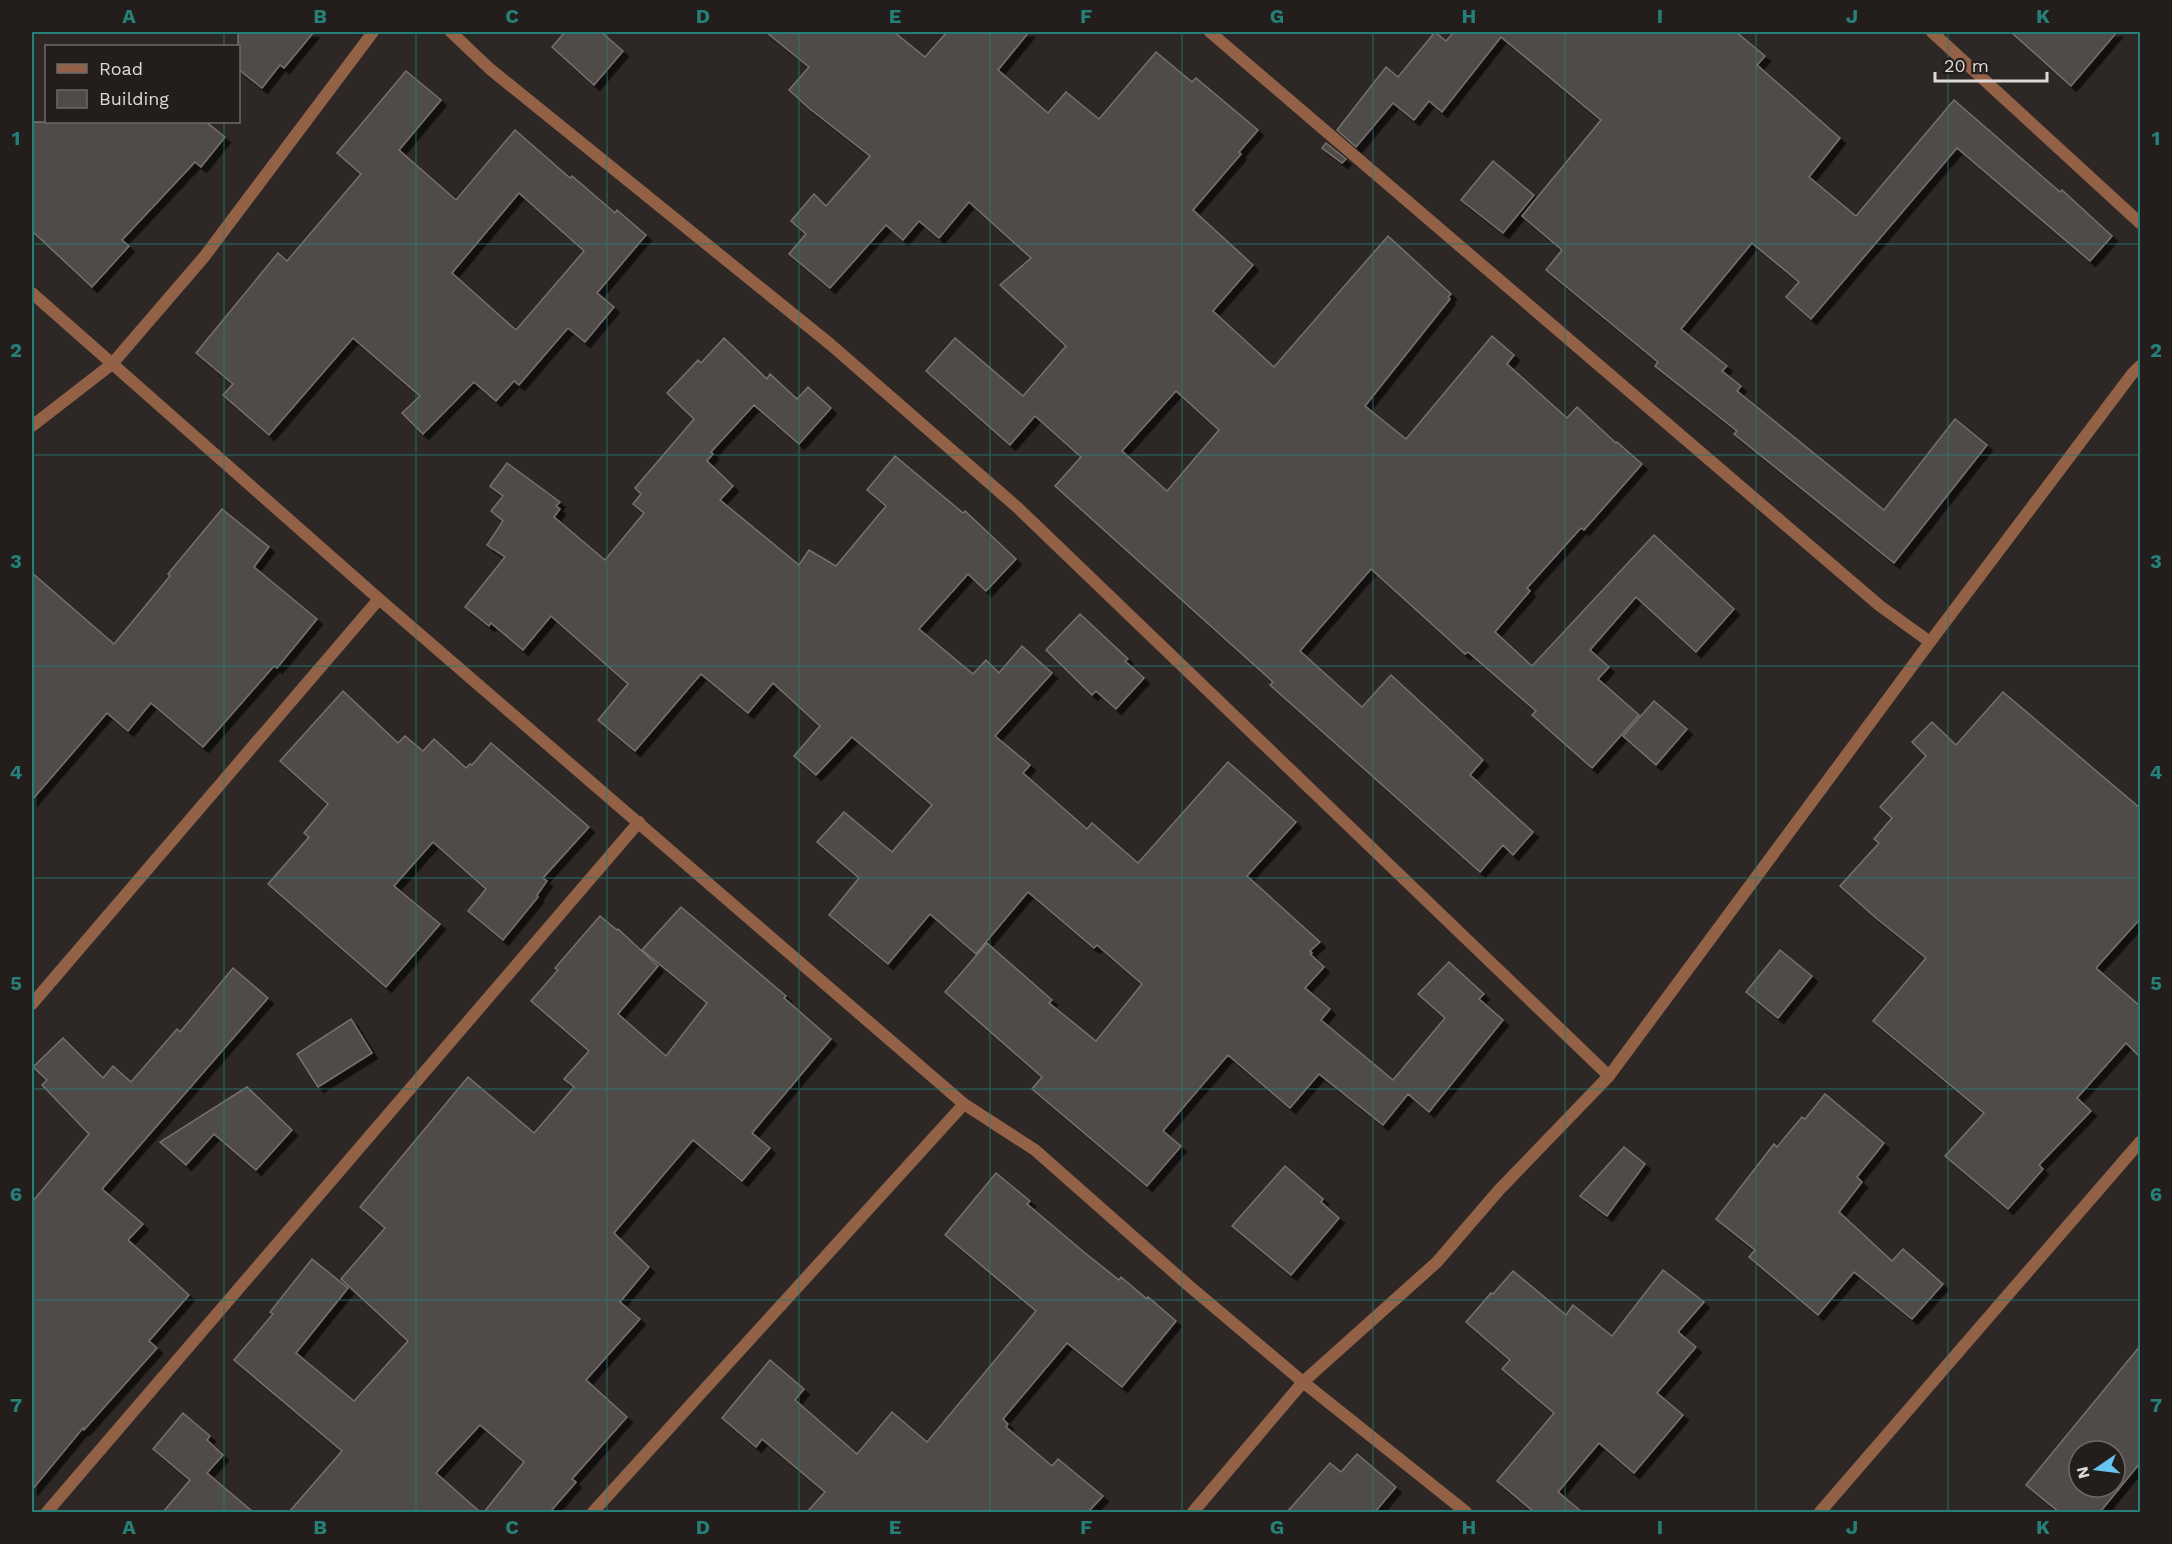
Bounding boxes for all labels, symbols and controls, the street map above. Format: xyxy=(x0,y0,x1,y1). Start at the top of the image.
text: A xyxy=(122,4,136,28)
text: B xyxy=(313,4,327,28)
text: C xyxy=(505,4,519,28)
text: D xyxy=(696,4,710,28)
text: E xyxy=(889,4,901,28)
text: F xyxy=(1080,4,1092,28)
text: G xyxy=(1270,4,1284,28)
text: H xyxy=(1462,4,1476,28)
text: I xyxy=(1657,4,1663,28)
text: J xyxy=(1846,4,1858,28)
text: K xyxy=(2036,4,2050,28)
legend xyxy=(45,45,240,123)
scale bar xyxy=(1935,45,2048,83)
text: 20 m xyxy=(1944,55,1989,76)
text: Road xyxy=(99,58,143,79)
text: Building xyxy=(99,88,169,109)
text: 1 xyxy=(12,126,20,150)
text: 1 xyxy=(2152,126,2160,150)
text: 2 xyxy=(10,338,22,362)
text: 2 xyxy=(2150,338,2162,362)
text: 3 xyxy=(10,549,22,573)
text: 3 xyxy=(2150,549,2162,573)
text: 4 xyxy=(10,760,23,784)
text: 4 xyxy=(2150,760,2163,784)
text: 5 xyxy=(10,971,22,995)
text: 5 xyxy=(2150,971,2162,995)
text: 6 xyxy=(10,1182,22,1206)
text: 6 xyxy=(2150,1182,2162,1206)
text: 7 xyxy=(10,1393,22,1417)
text: 7 xyxy=(2150,1393,2162,1417)
north arrow xyxy=(2067,1439,2127,1499)
text: N xyxy=(2072,1464,2094,1481)
text: A xyxy=(122,1515,136,1539)
text: B xyxy=(313,1515,327,1539)
text: C xyxy=(505,1515,519,1539)
text: D xyxy=(696,1515,710,1539)
text: E xyxy=(889,1515,901,1539)
text: F xyxy=(1080,1515,1092,1539)
text: G xyxy=(1270,1515,1284,1539)
text: H xyxy=(1462,1515,1476,1539)
text: I xyxy=(1657,1515,1663,1539)
text: J xyxy=(1846,1515,1858,1539)
text: K xyxy=(2036,1515,2050,1539)

